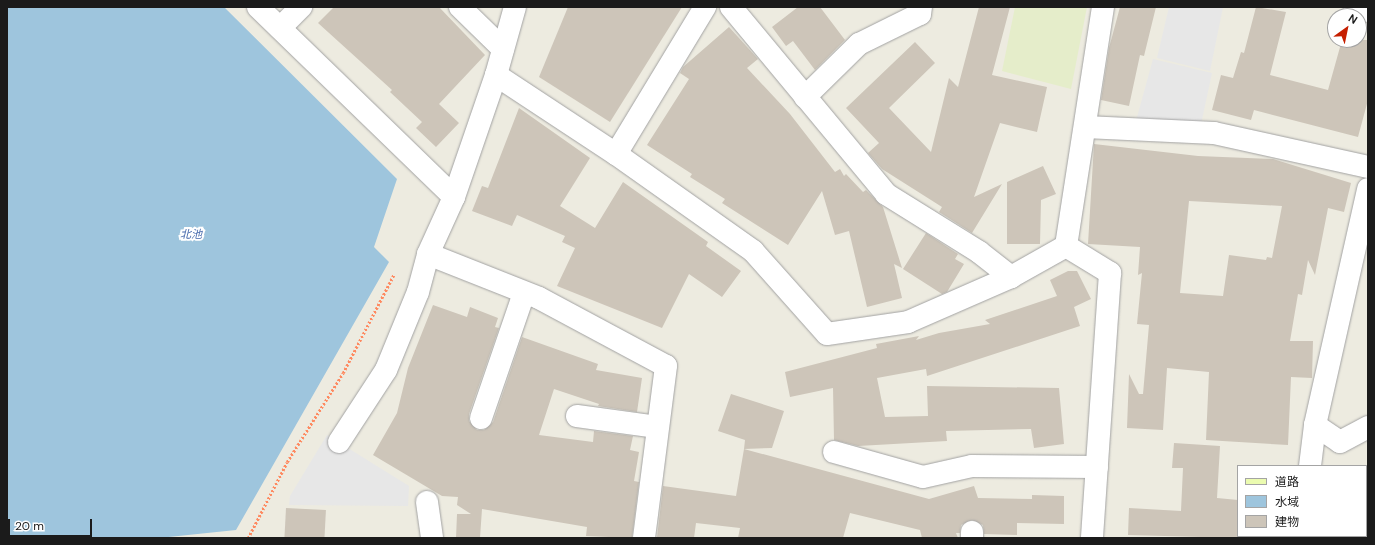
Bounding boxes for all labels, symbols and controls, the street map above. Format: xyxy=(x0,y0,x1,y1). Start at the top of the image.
north arrow xyxy=(1327,8,1367,48)
text: N xyxy=(1346,11,1360,27)
water label: 北池 xyxy=(180,227,202,241)
legend xyxy=(1237,465,1367,537)
text: 道路 xyxy=(1275,474,1299,490)
text: 水域 xyxy=(1275,494,1299,510)
scale bar xyxy=(10,511,94,537)
text: 建物 xyxy=(1275,514,1299,530)
text: 20 m xyxy=(15,518,44,534)

